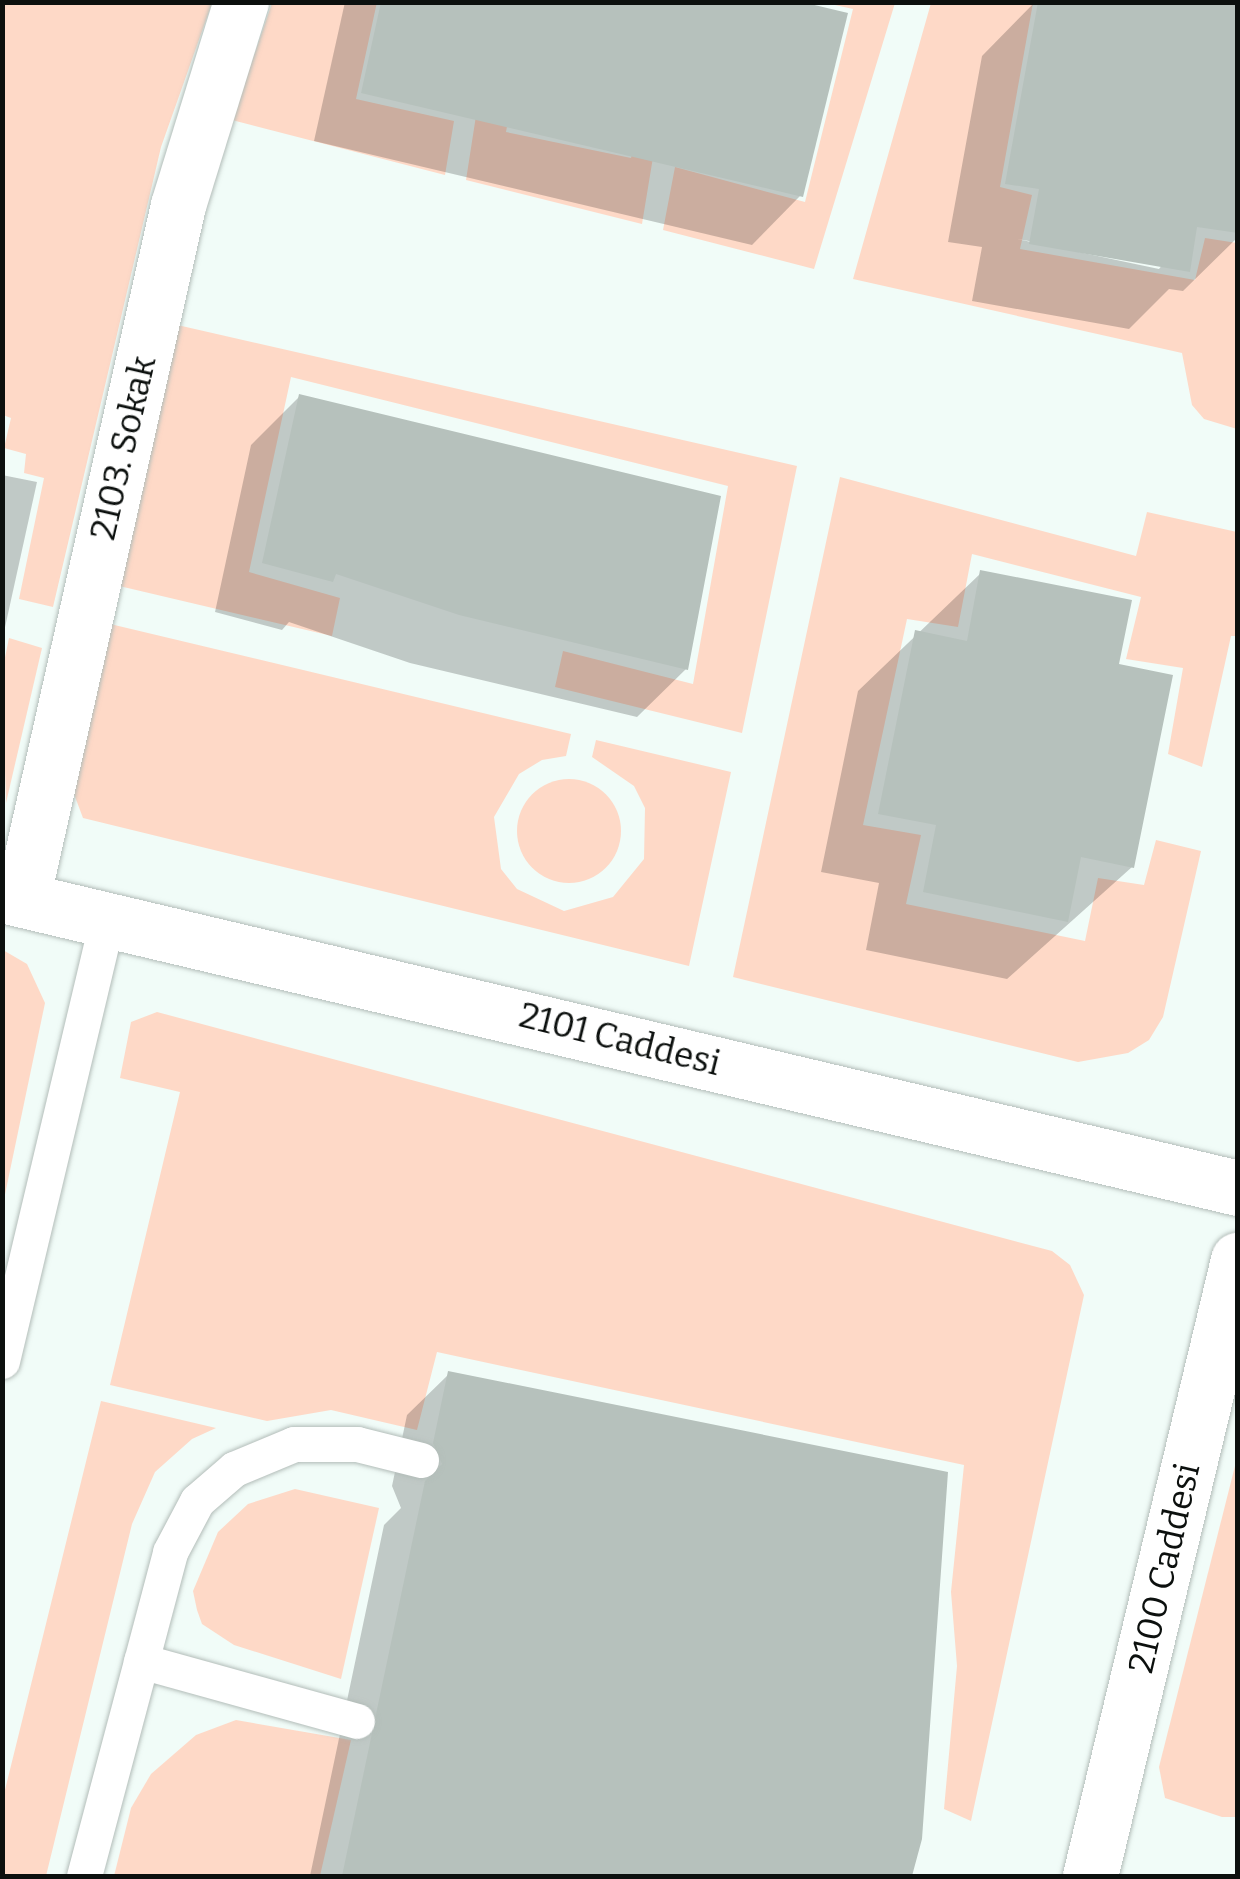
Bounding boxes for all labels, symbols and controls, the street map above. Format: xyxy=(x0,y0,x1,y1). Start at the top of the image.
street label: 2103. Sokak xyxy=(82,352,164,544)
street label: 2101 Caddesi xyxy=(515,994,725,1084)
street label: 2100 Caddesi xyxy=(1119,1459,1209,1677)

